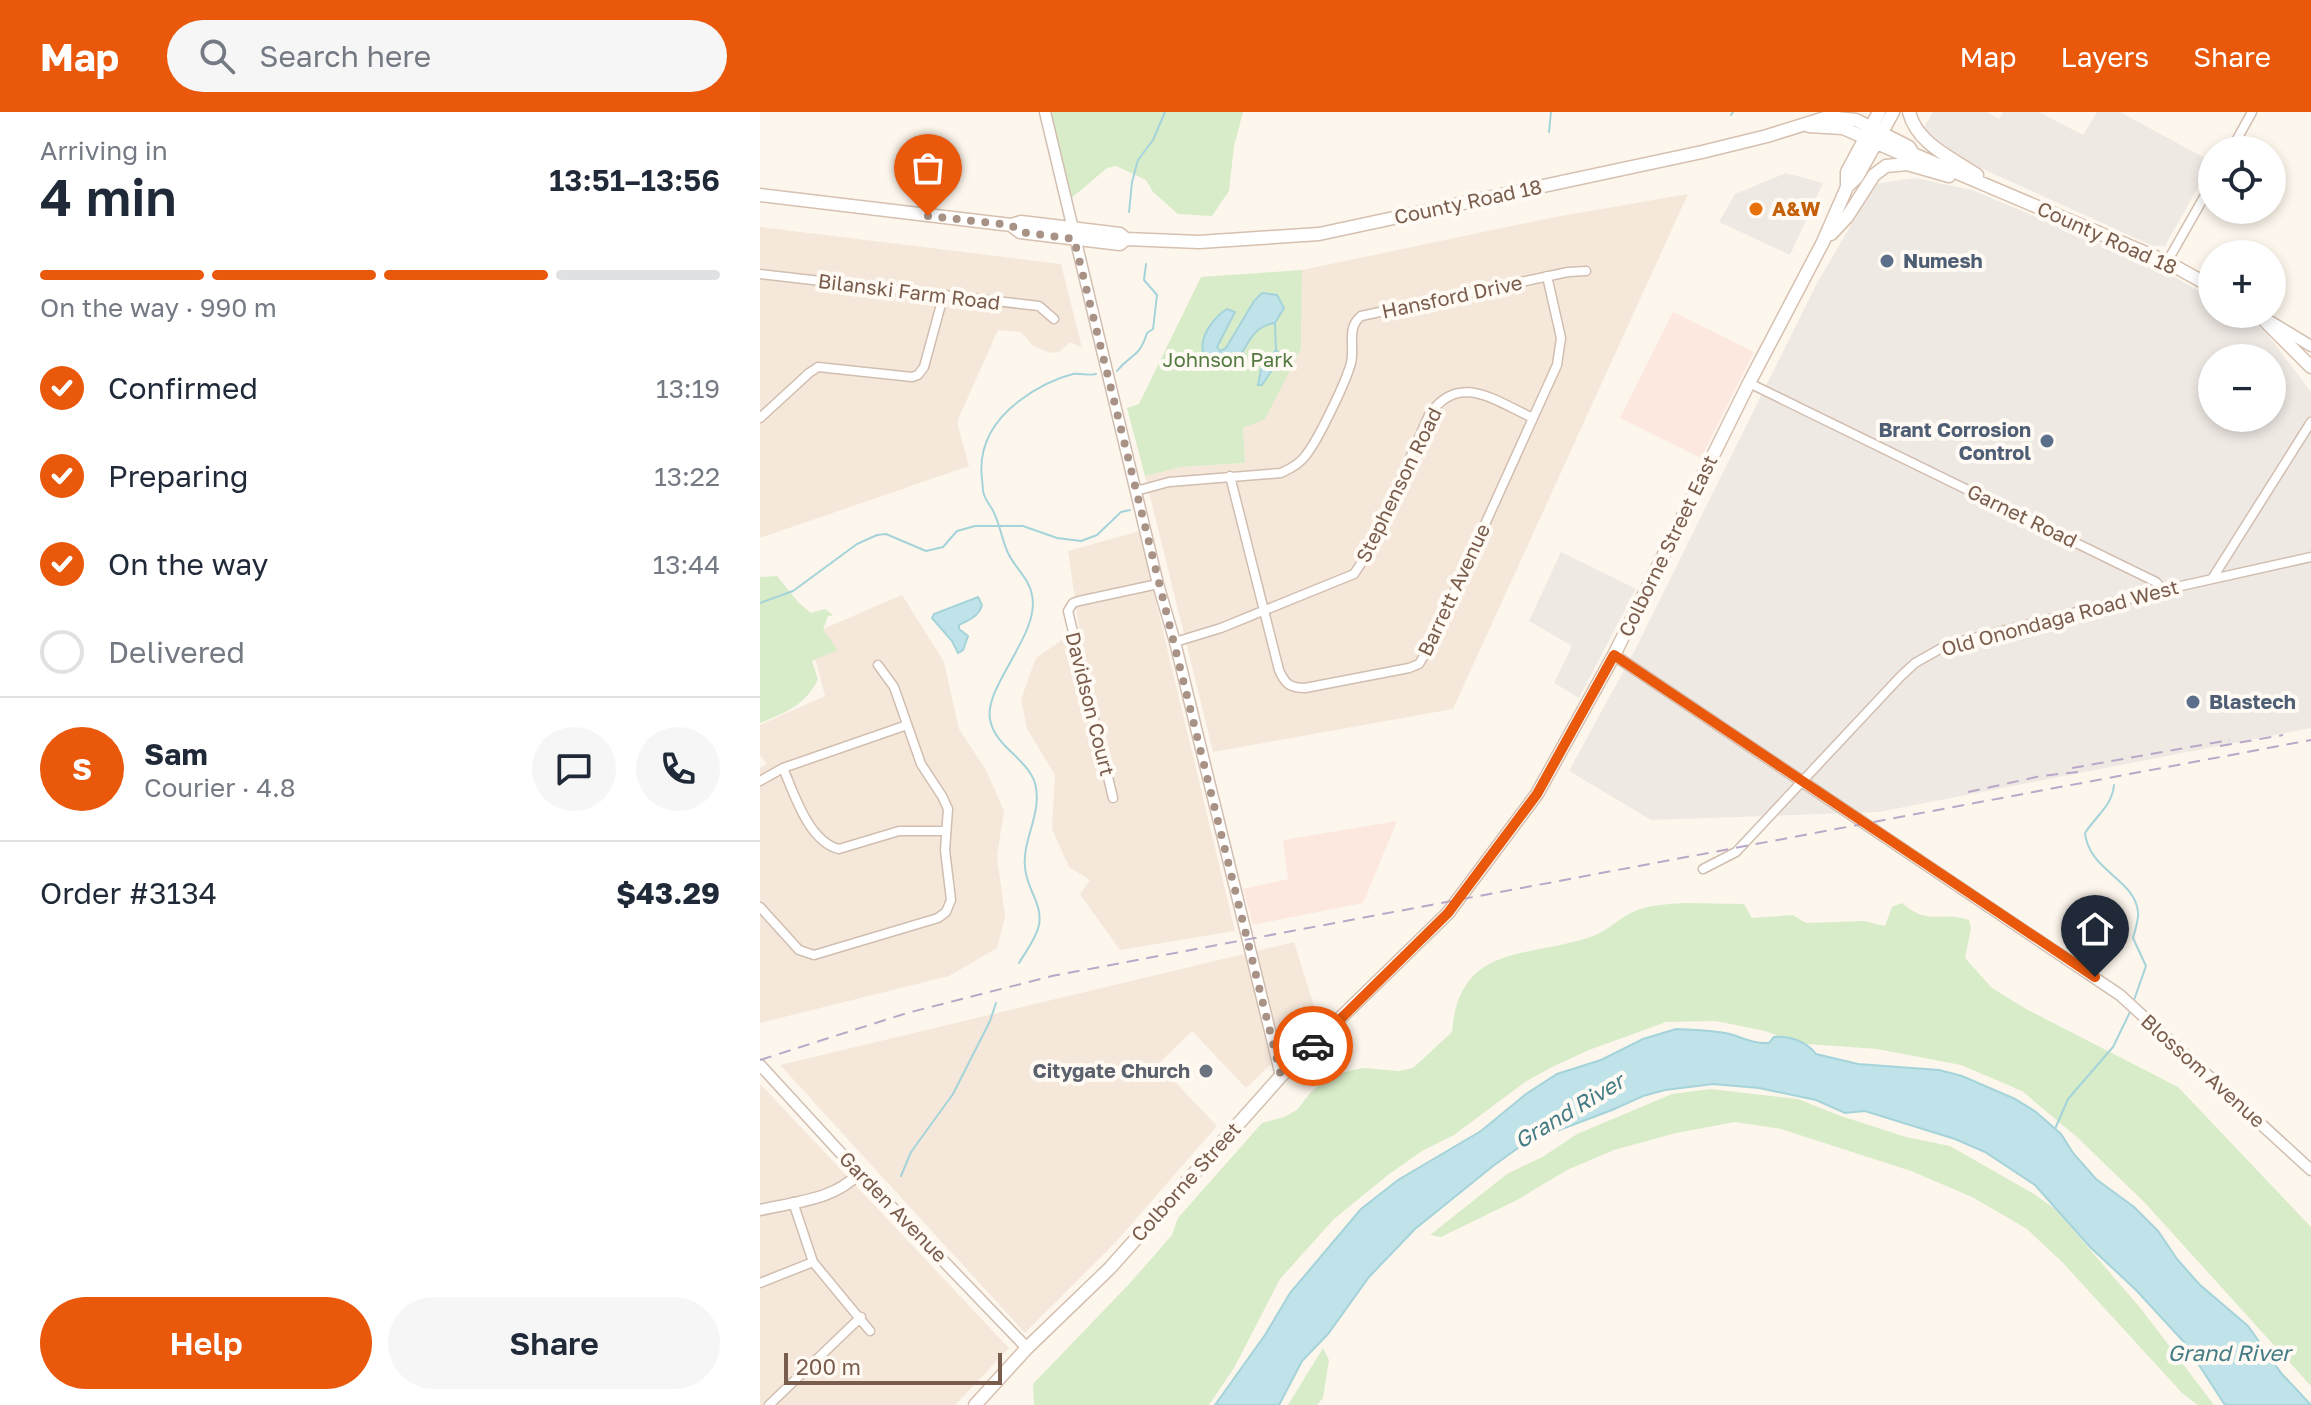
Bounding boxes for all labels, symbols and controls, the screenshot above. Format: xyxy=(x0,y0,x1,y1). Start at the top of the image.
search box xyxy=(167,20,727,92)
text: Map xyxy=(40,34,119,79)
icon: search xyxy=(195,34,239,78)
text: Search here xyxy=(259,38,431,74)
text: Map xyxy=(1959,40,2017,73)
text: Layers xyxy=(2061,40,2149,73)
text: Share xyxy=(2193,40,2271,73)
pin xyxy=(894,134,962,216)
text: Arriving in xyxy=(40,135,168,166)
map controls xyxy=(2198,136,2286,432)
button: locate xyxy=(2198,136,2286,224)
icon: bag xyxy=(906,146,950,190)
text: 13:51–13:56 xyxy=(549,162,720,198)
text: 4 min xyxy=(40,165,177,227)
street label: County Road 18 xyxy=(1392,174,1544,228)
place label: A&W xyxy=(1772,196,1820,220)
street label: County Road 18 xyxy=(2034,196,2181,279)
marker: A&W xyxy=(1747,200,1765,218)
button: + xyxy=(2198,240,2286,328)
place label: Numesh xyxy=(1903,248,1983,272)
marker: Numesh xyxy=(1878,252,1896,270)
street label: Bilanski Farm Road xyxy=(817,268,1002,314)
street label: Hansford Drive xyxy=(1379,269,1524,323)
text: On the way · 990 m xyxy=(40,292,277,323)
button: − xyxy=(2198,344,2286,432)
park label: Johnson Park xyxy=(1163,347,1293,371)
icon: check xyxy=(40,366,84,410)
text: Confirmed xyxy=(108,370,258,406)
text: 13:19 xyxy=(656,373,720,404)
street label: Stephenson Road xyxy=(1350,403,1446,566)
place label: Brant Corrosion Control xyxy=(1878,417,2031,464)
marker: Brant Corrosion Control xyxy=(2038,432,2056,450)
street label: Colborne Street East xyxy=(1613,451,1722,640)
icon: check xyxy=(40,454,84,498)
text: Preparing xyxy=(108,458,249,494)
text: 13:22 xyxy=(654,461,720,492)
street label: Garnet Road xyxy=(1964,478,2081,552)
street label: Barrett Avenue xyxy=(1412,520,1494,659)
icon: check xyxy=(40,542,84,586)
text: On the way xyxy=(108,546,268,582)
text: 13:44 xyxy=(653,549,720,580)
street label: Old Onondaga Road West xyxy=(1939,574,2181,660)
street label: Davidson Court xyxy=(1061,629,1120,778)
text: Delivered xyxy=(108,634,245,670)
place label: Blastech xyxy=(2209,689,2296,713)
marker: Blastech xyxy=(2184,693,2202,711)
button: chat xyxy=(532,727,616,811)
button: phone xyxy=(636,727,720,811)
text: Sam xyxy=(144,736,208,772)
text: S xyxy=(72,751,92,787)
text: Courier · 4.8 xyxy=(144,772,296,803)
text: Order #3134 xyxy=(40,875,217,911)
text: $43.29 xyxy=(616,875,720,911)
pin xyxy=(2061,895,2129,977)
icon: home xyxy=(2073,907,2117,951)
courier xyxy=(1273,1006,1353,1086)
street label: Blossom Avenue xyxy=(2137,1008,2270,1132)
icon: car xyxy=(1291,1024,1335,1068)
place label: Citygate Church xyxy=(1033,1058,1190,1082)
marker: Citygate Church xyxy=(1197,1062,1215,1080)
water label: Grand River xyxy=(1509,1066,1631,1154)
street label: Colborne Street xyxy=(1125,1117,1245,1246)
street label: Garden Avenue xyxy=(835,1146,953,1267)
button: Help xyxy=(40,1297,372,1389)
button: Share xyxy=(388,1297,720,1389)
water label: Grand River xyxy=(2168,1339,2294,1366)
scale bar xyxy=(784,1349,1002,1385)
text: 200 m xyxy=(796,1353,861,1380)

